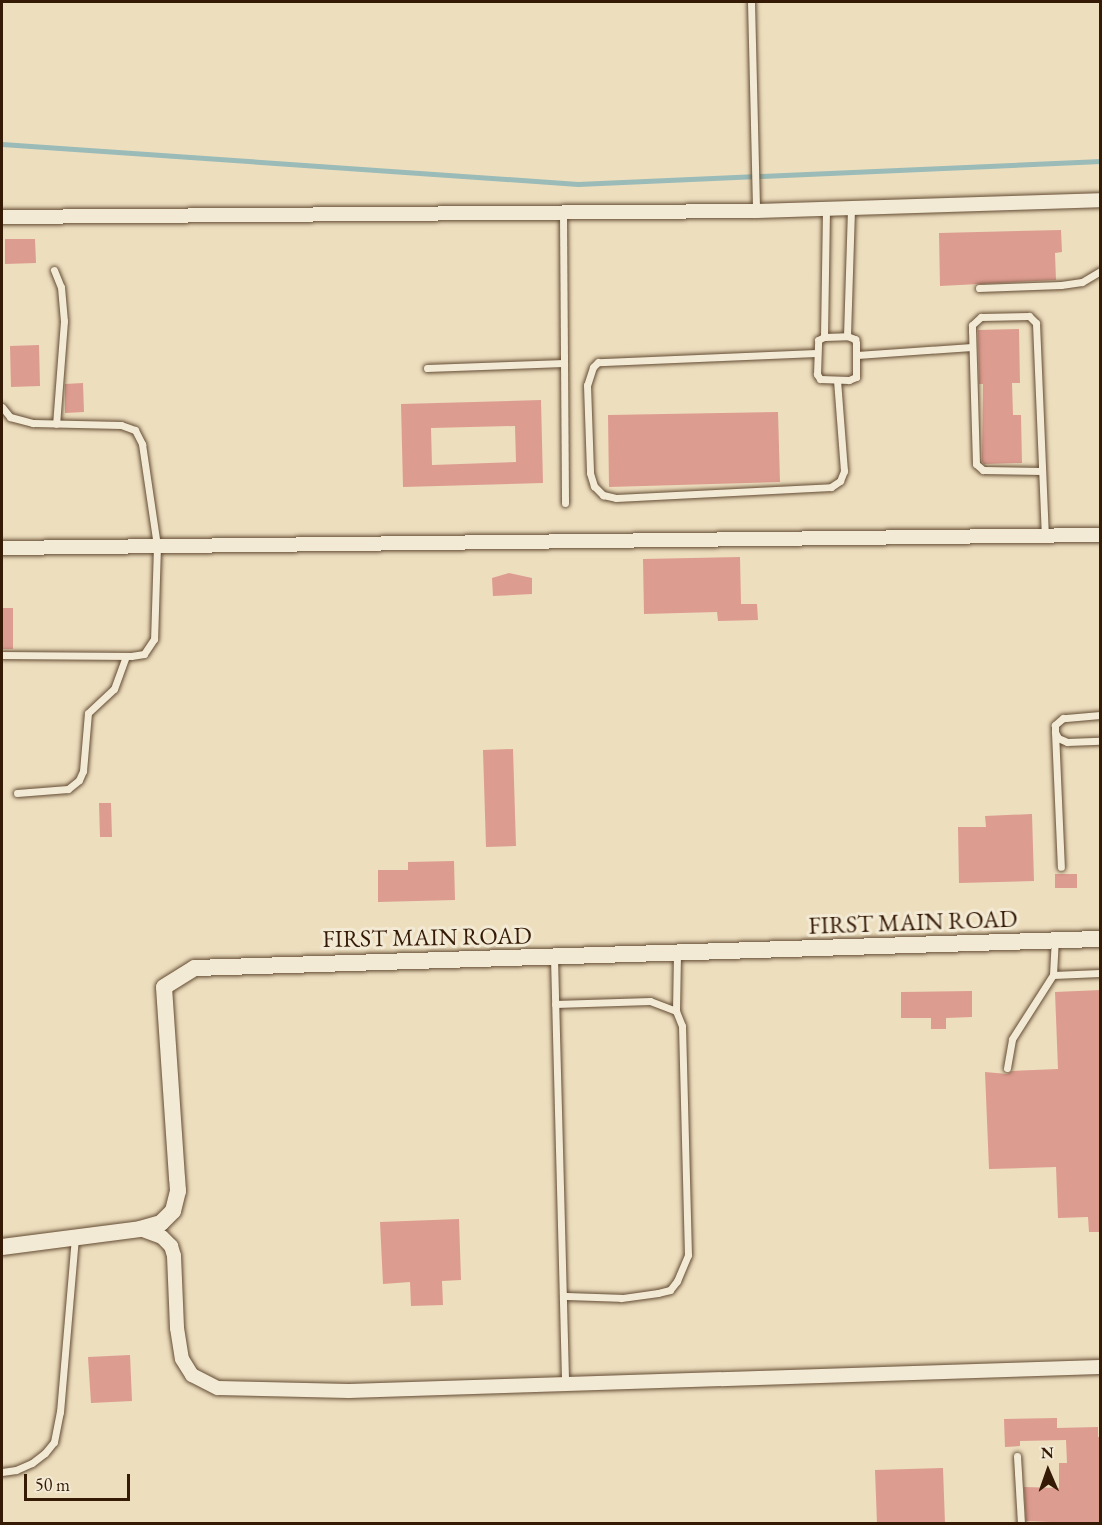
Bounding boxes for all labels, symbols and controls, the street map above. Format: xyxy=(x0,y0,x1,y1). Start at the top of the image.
street label: FIRST MAIN ROAD xyxy=(808,904,1018,940)
street label: FIRST MAIN ROAD xyxy=(322,921,532,953)
north arrow xyxy=(1018,1441,1078,1501)
text: N xyxy=(1041,1442,1054,1463)
scale bar xyxy=(27,1462,134,1500)
text: 50 m xyxy=(35,1473,70,1496)

